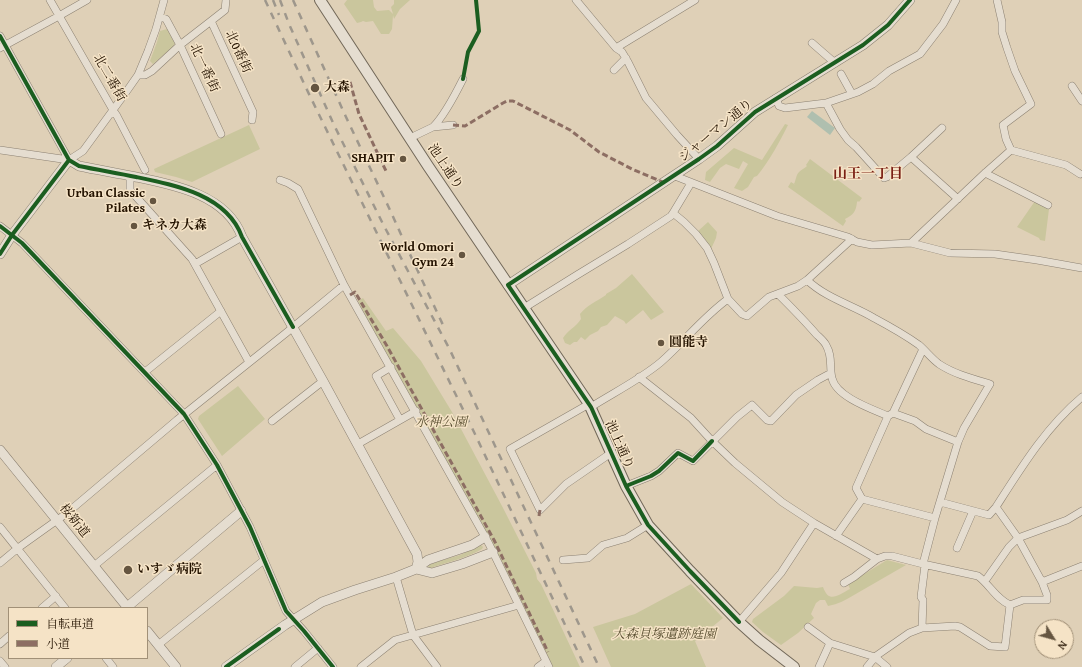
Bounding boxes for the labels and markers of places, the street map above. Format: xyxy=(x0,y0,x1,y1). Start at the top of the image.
place label: 大森 xyxy=(324,80,350,96)
marker: 大森 xyxy=(309,82,321,94)
place label: SHAPIT xyxy=(351,151,395,167)
marker: SHAPIT xyxy=(398,154,408,164)
place label: Urban Classic Pilates xyxy=(67,186,145,217)
marker: Urban Classic Pilates xyxy=(148,196,158,206)
place label: キネカ大森 xyxy=(142,218,207,234)
marker: キネカ大森 xyxy=(129,221,139,231)
place label: World Omori Gym 24 xyxy=(380,240,454,271)
marker: World Omori Gym 24 xyxy=(457,250,467,260)
place label: 圓能寺 xyxy=(669,335,708,351)
marker: 圓能寺 xyxy=(656,338,666,348)
place label: いすゞ病院 xyxy=(137,562,202,578)
marker: いすゞ病院 xyxy=(122,564,134,576)

